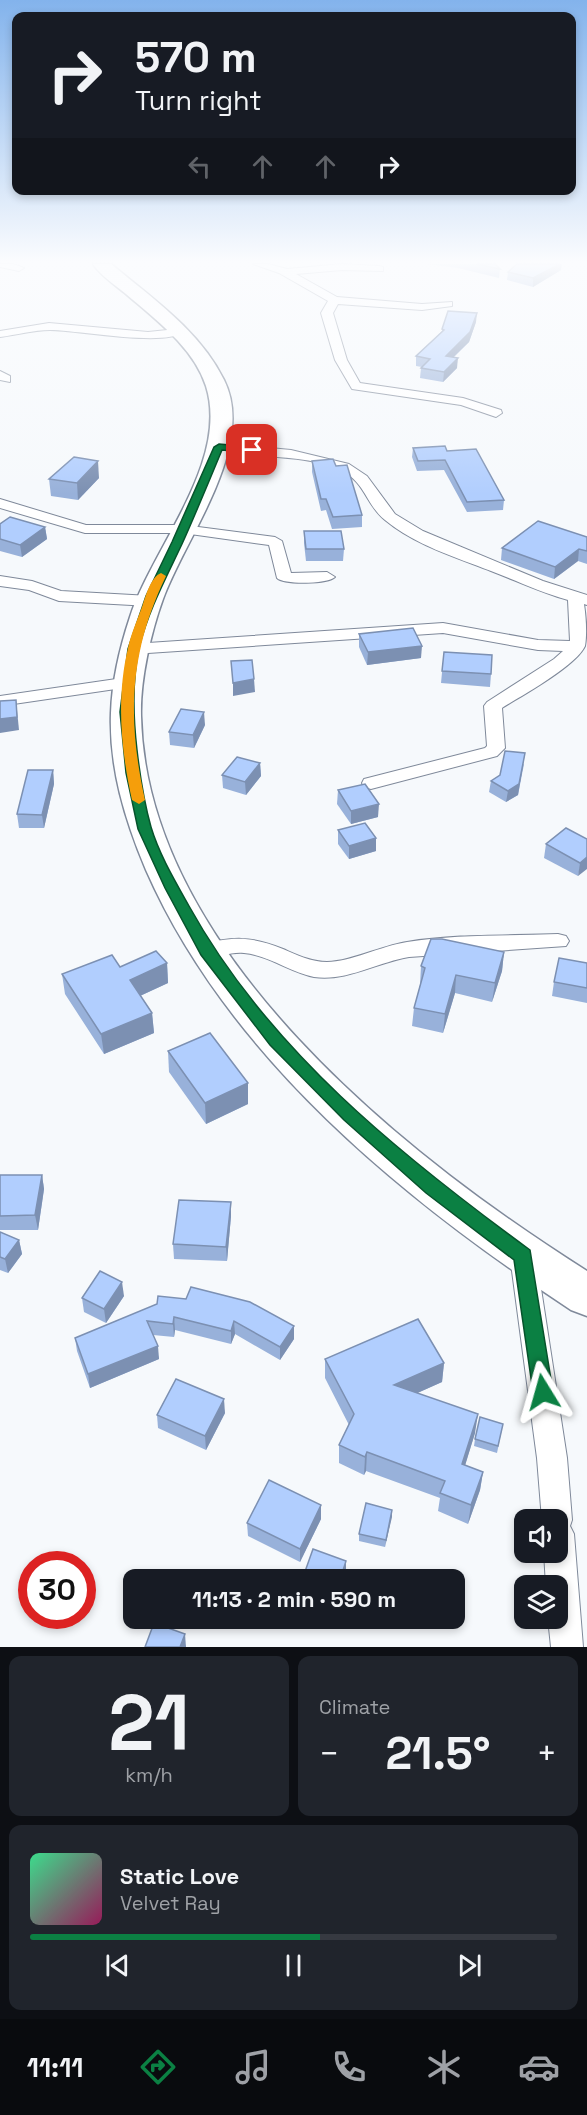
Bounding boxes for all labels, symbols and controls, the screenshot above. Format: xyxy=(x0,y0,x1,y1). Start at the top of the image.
text: 570 m xyxy=(135,31,257,84)
icon: right xyxy=(36,36,114,114)
text: Turn right xyxy=(135,83,262,118)
icon: left xyxy=(183,150,216,183)
icon: ahead xyxy=(246,150,279,183)
icon: ahead xyxy=(309,150,342,183)
icon: right xyxy=(372,150,405,183)
pin xyxy=(226,424,277,475)
icon: arrive xyxy=(235,433,268,466)
position arrow xyxy=(511,1360,575,1424)
map controls xyxy=(514,1509,568,1629)
button: sound xyxy=(514,1509,568,1563)
speed limit sign: 30 xyxy=(18,1551,96,1629)
button: layers xyxy=(514,1575,568,1629)
text: 11:13 · 2 min · 590 m xyxy=(192,1585,396,1613)
text: 21 xyxy=(108,1673,190,1773)
text: Climate xyxy=(319,1694,390,1720)
text: 21.5° xyxy=(385,1725,491,1782)
text: − xyxy=(319,1733,339,1775)
text: + xyxy=(537,1733,557,1775)
text: km/h xyxy=(125,1762,173,1788)
text: Static Love xyxy=(120,1862,239,1890)
text: Velvet Ray xyxy=(120,1890,221,1916)
icon: previous xyxy=(101,1949,134,1982)
icon: pause xyxy=(277,1949,310,1982)
icon: next xyxy=(453,1949,486,1982)
icon: directions xyxy=(137,2046,179,2088)
icon: music xyxy=(232,2046,274,2088)
icon: phone xyxy=(328,2046,370,2088)
icon: climate xyxy=(423,2046,465,2088)
icon: car xyxy=(518,2046,560,2088)
text: 11:11 xyxy=(27,2050,84,2085)

